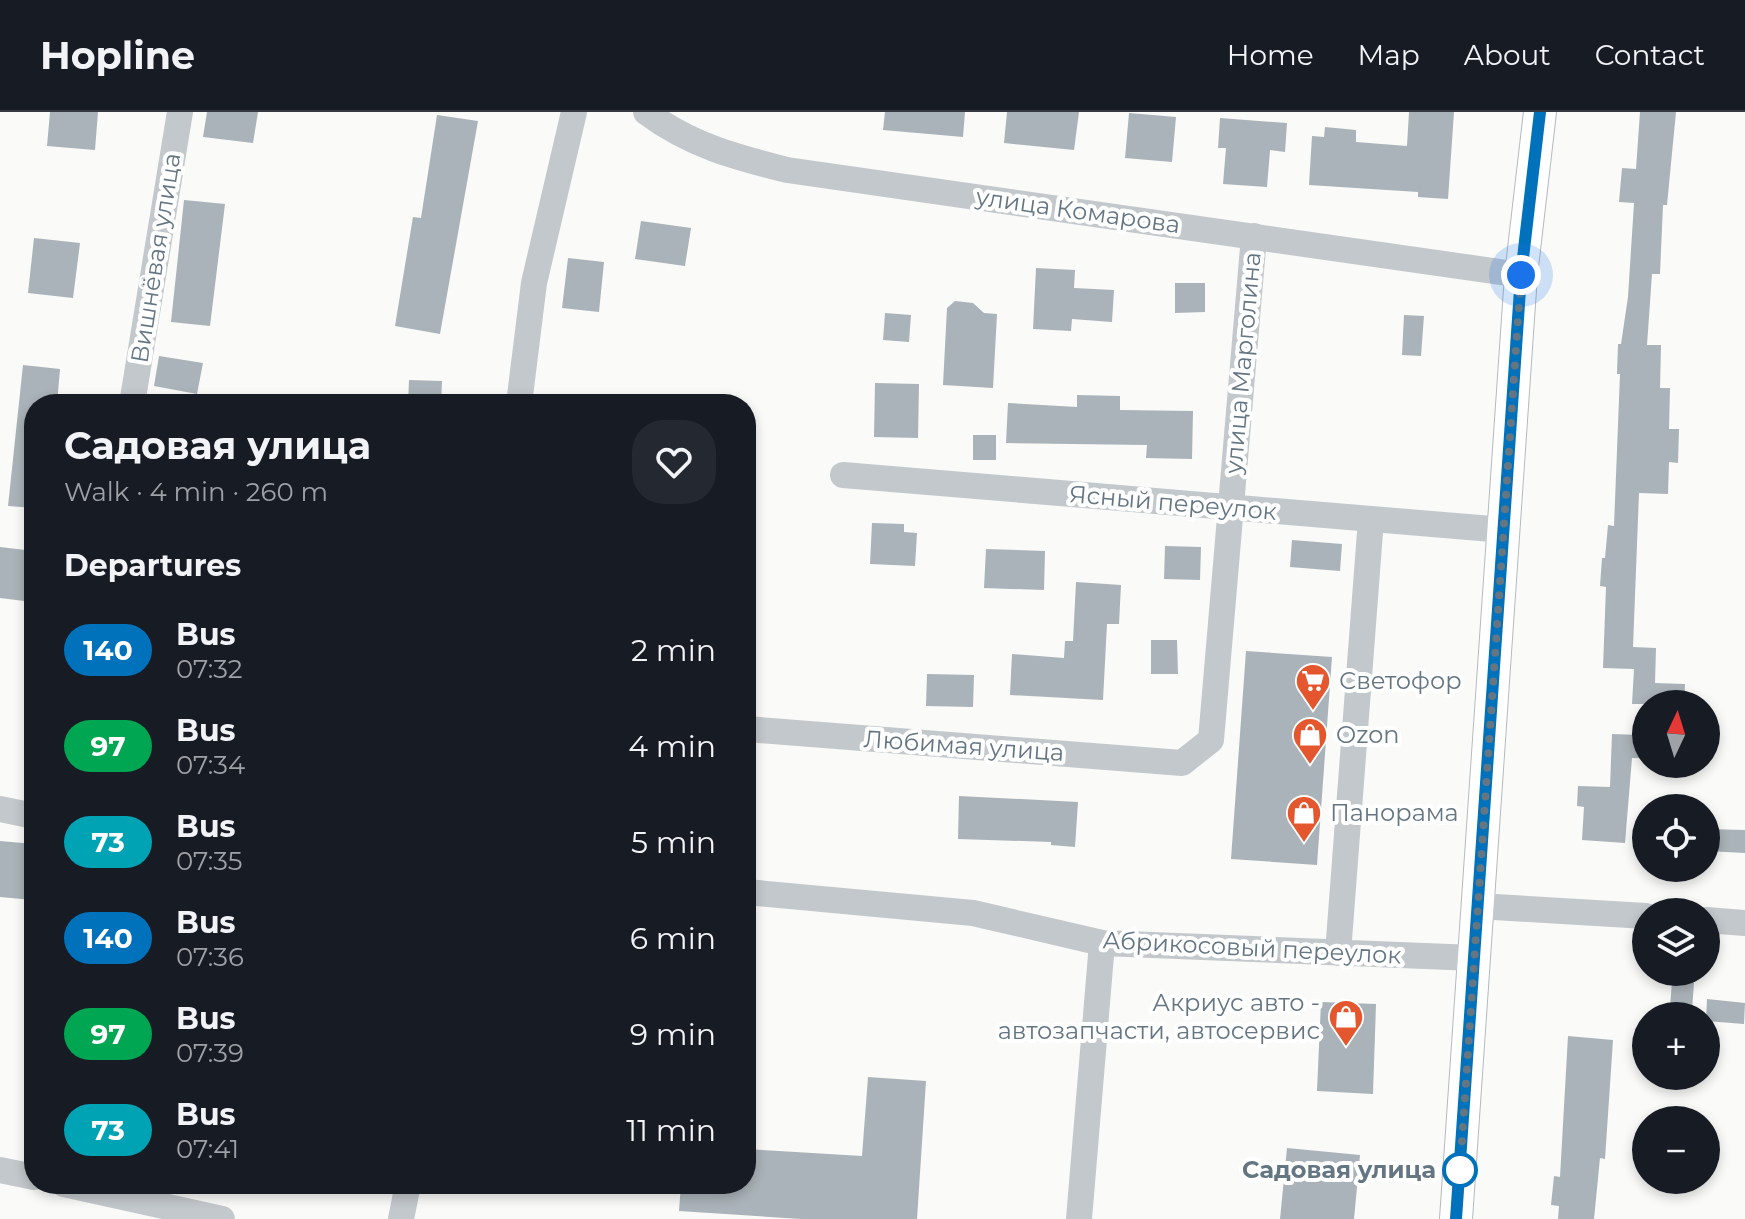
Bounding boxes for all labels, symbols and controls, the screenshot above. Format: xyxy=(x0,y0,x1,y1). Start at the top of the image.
text: Hopline xyxy=(40,32,195,79)
text: Home xyxy=(1227,38,1314,72)
text: Map xyxy=(1358,38,1420,72)
text: About xyxy=(1464,38,1551,72)
text: Contact xyxy=(1595,38,1705,72)
street label: Вишнёвая улица xyxy=(125,151,186,365)
street label: улица Комарова xyxy=(973,182,1182,239)
street label: улица Марголина xyxy=(1218,251,1267,476)
your location xyxy=(1501,255,1541,295)
button: heart xyxy=(632,420,716,504)
text: Садовая улица xyxy=(64,422,371,469)
text: Walk · 4 min · 260 m xyxy=(64,476,328,508)
street label: Ясный переулок xyxy=(1068,479,1278,526)
text: Departures xyxy=(64,547,241,584)
text: Bus xyxy=(176,616,236,653)
text: 2 min xyxy=(631,632,716,669)
text: 140 xyxy=(83,633,133,667)
text: 07:32 xyxy=(176,653,243,685)
supermarket icon: Светофор xyxy=(1294,662,1332,712)
place label: Светофор xyxy=(1339,666,1462,695)
north arrow xyxy=(1632,690,1720,778)
map controls xyxy=(1632,690,1720,1194)
text: Bus xyxy=(176,712,236,749)
shop icon: Ozon xyxy=(1291,716,1329,766)
place label: Ozon xyxy=(1336,720,1399,749)
street label: Любимая улица xyxy=(863,724,1065,767)
text: 4 min xyxy=(628,728,716,765)
text: 97 xyxy=(90,729,126,763)
text: 07:34 xyxy=(176,749,245,781)
shop icon: Панорама xyxy=(1285,794,1323,844)
button: locate xyxy=(1632,794,1720,882)
place label: Панорама xyxy=(1330,798,1459,827)
text: Bus xyxy=(176,808,236,845)
text: 5 min xyxy=(631,824,716,861)
text: 73 xyxy=(91,825,125,859)
text: 07:35 xyxy=(176,845,242,877)
button: layers xyxy=(1632,898,1720,986)
text: Bus xyxy=(176,904,236,941)
text: 6 min xyxy=(630,920,716,957)
text: 140 xyxy=(83,921,133,955)
street label: Абрикосовый переулок xyxy=(1102,925,1402,970)
text: 07:36 xyxy=(176,941,244,973)
place label: Акриус авто - автозапчасти, автосервис xyxy=(998,988,1320,1045)
shop icon: Акриус авто - автозапчасти, автосервис xyxy=(1327,998,1365,1048)
text: Bus xyxy=(176,1000,236,1037)
button: + xyxy=(1632,1002,1720,1090)
text: 9 min xyxy=(630,1016,716,1053)
text: 97 xyxy=(90,1017,126,1051)
text: 07:39 xyxy=(176,1037,244,1069)
text: Bus xyxy=(176,1096,236,1133)
button: − xyxy=(1632,1106,1720,1194)
text: 11 min xyxy=(626,1112,716,1149)
text: 73 xyxy=(91,1113,125,1147)
text: 07:41 xyxy=(176,1133,239,1165)
marker: Садовая улица xyxy=(1443,1153,1477,1187)
place label: Садовая улица xyxy=(1242,1155,1436,1184)

